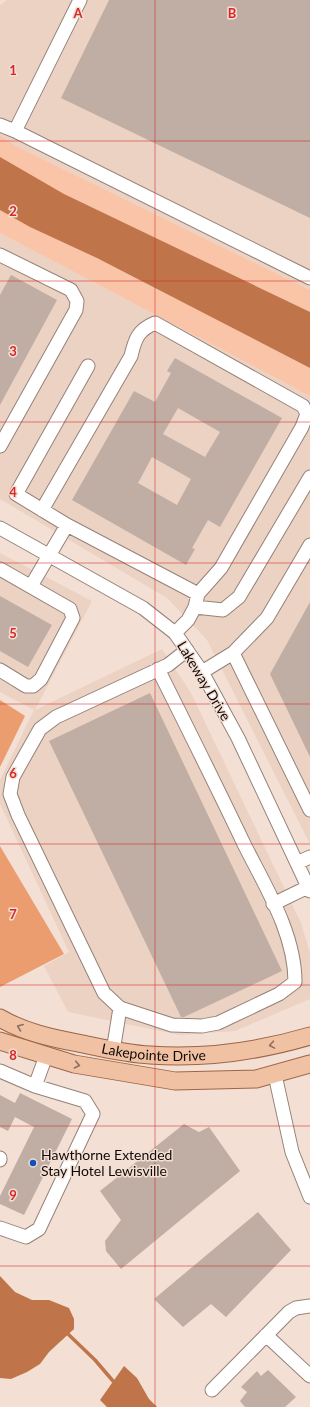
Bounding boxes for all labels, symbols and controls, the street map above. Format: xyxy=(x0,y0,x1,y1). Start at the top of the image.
text: A xyxy=(72,5,83,21)
text: B xyxy=(228,5,237,21)
text: 1 xyxy=(9,62,17,78)
text: 2 xyxy=(9,203,17,219)
text: 3 xyxy=(9,343,17,359)
text: 4 xyxy=(9,484,17,500)
text: 5 xyxy=(9,625,17,641)
street label: Lakeway Drive xyxy=(174,638,235,724)
text: 6 xyxy=(9,765,17,781)
text: 7 xyxy=(9,906,17,922)
one-way arrow xyxy=(17,1024,25,1032)
street label: Lakepointe Drive xyxy=(100,1039,206,1064)
one-way arrow xyxy=(269,1040,275,1049)
text: 8 xyxy=(9,1047,17,1063)
one-way arrow xyxy=(74,1060,81,1068)
place label: Hawthorne Extended Stay Hotel Lewisville xyxy=(41,1146,172,1179)
marker: Hawthorne Extended Stay Hotel Lewisville xyxy=(28,1158,38,1168)
text: 9 xyxy=(9,1187,17,1203)

